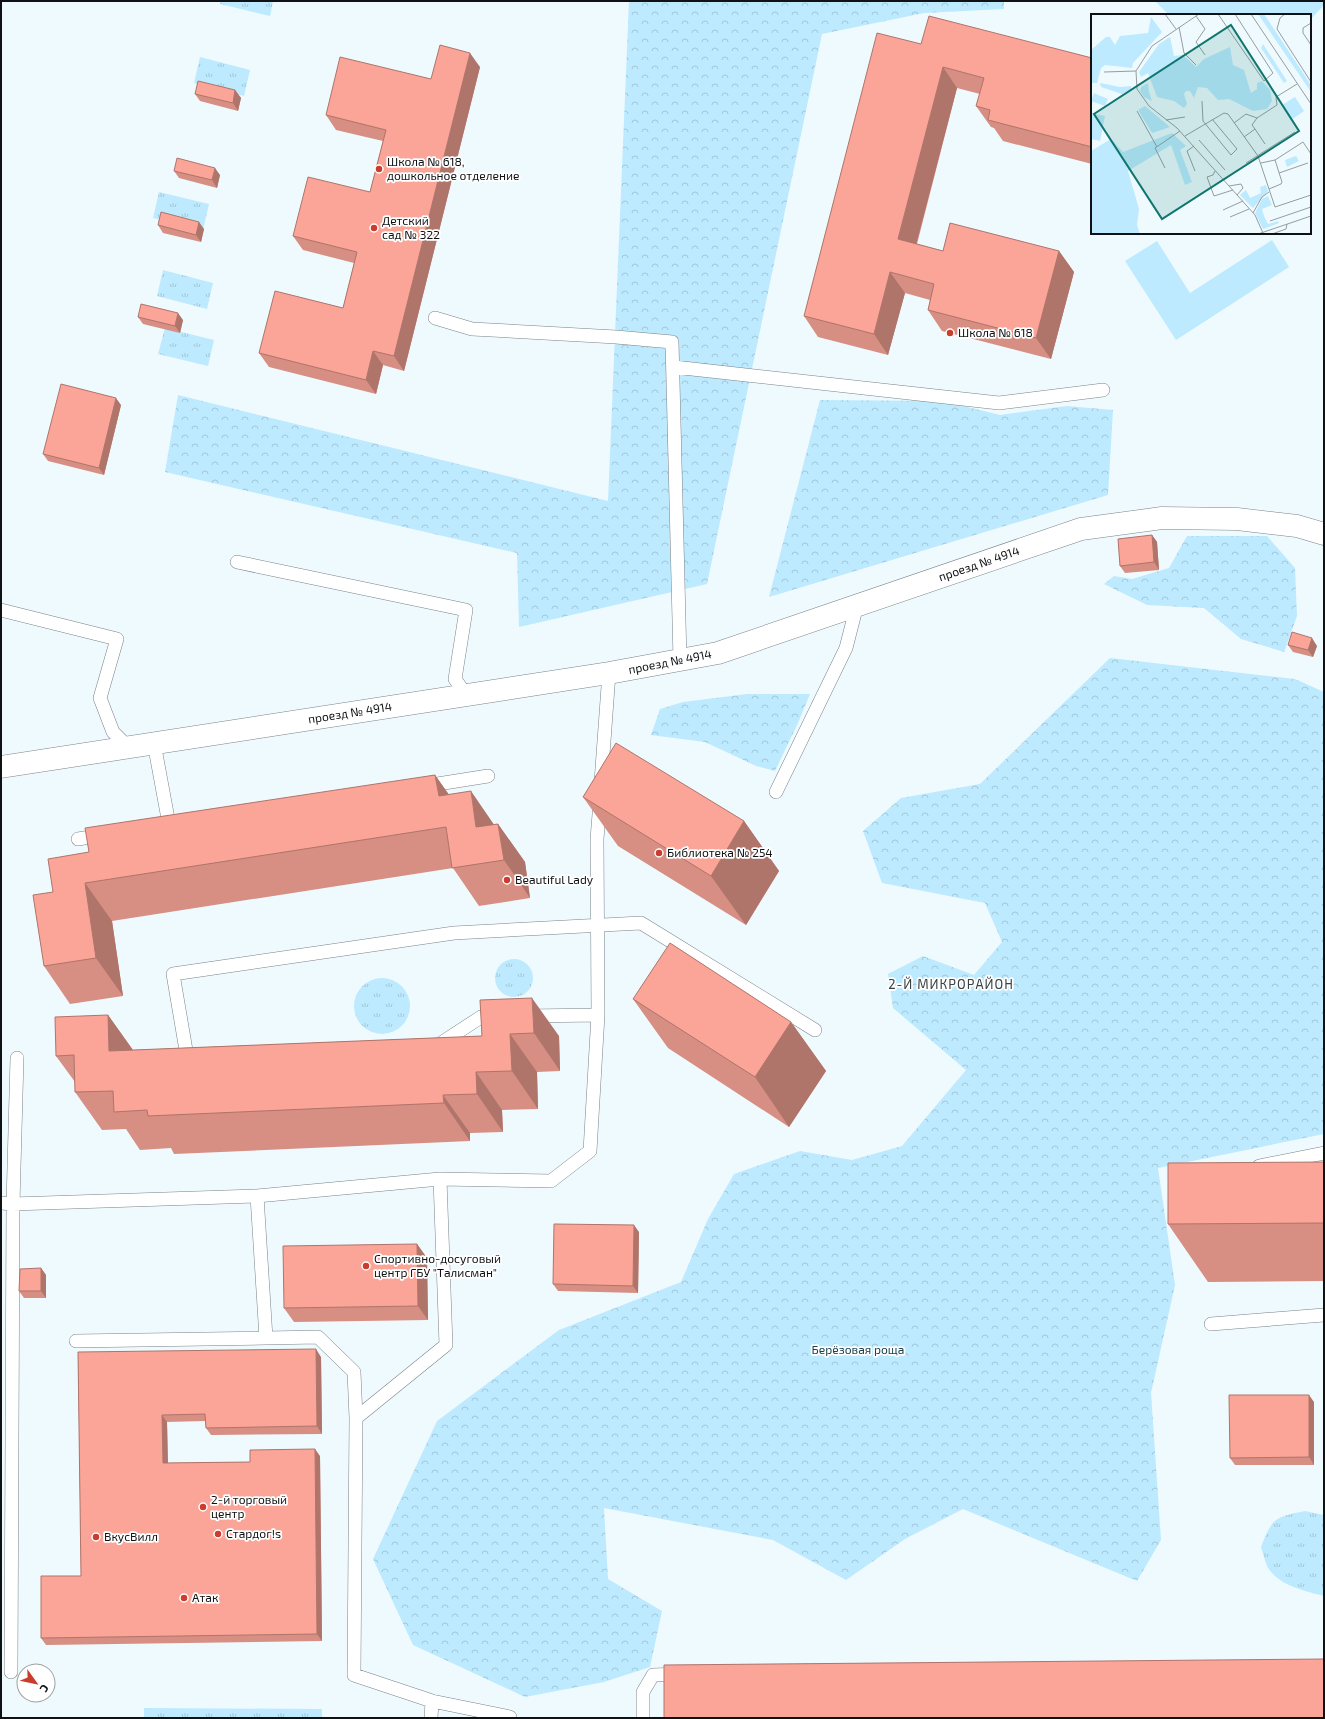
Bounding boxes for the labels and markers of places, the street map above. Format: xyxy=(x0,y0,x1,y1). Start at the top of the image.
place label: Школа № 618, дошкольное отделение xyxy=(387,154,519,182)
marker: Школа № 618, дошкольное отделение xyxy=(374,164,384,174)
place label: Детский сад № 322 xyxy=(382,213,440,241)
marker: Детский сад № 322 xyxy=(369,223,379,233)
place label: Школа № 618 xyxy=(958,325,1033,339)
marker: Школа № 618 xyxy=(945,328,955,338)
place label: Библиотека № 254 xyxy=(667,845,773,859)
marker: Библиотека № 254 xyxy=(654,848,664,858)
place label: Beautiful Lady xyxy=(515,872,594,886)
marker: Beautiful Lady xyxy=(502,875,512,885)
place label: Спортивно-досуговый центр ГБУ "Талисман" xyxy=(374,1251,501,1279)
marker: Спортивно-досуговый центр ГБУ "Талисман" xyxy=(361,1261,371,1271)
place label: 2-й торговый центр xyxy=(211,1492,287,1520)
marker: 2-й торговый центр xyxy=(198,1502,208,1512)
place label: Стардог!s xyxy=(226,1526,281,1540)
place label: ВкусВилл xyxy=(104,1529,158,1544)
marker: Стардог!s xyxy=(213,1529,223,1539)
marker: ВкусВилл xyxy=(91,1532,101,1542)
place label: Атак xyxy=(192,1590,219,1604)
marker: Атак xyxy=(179,1593,189,1603)

